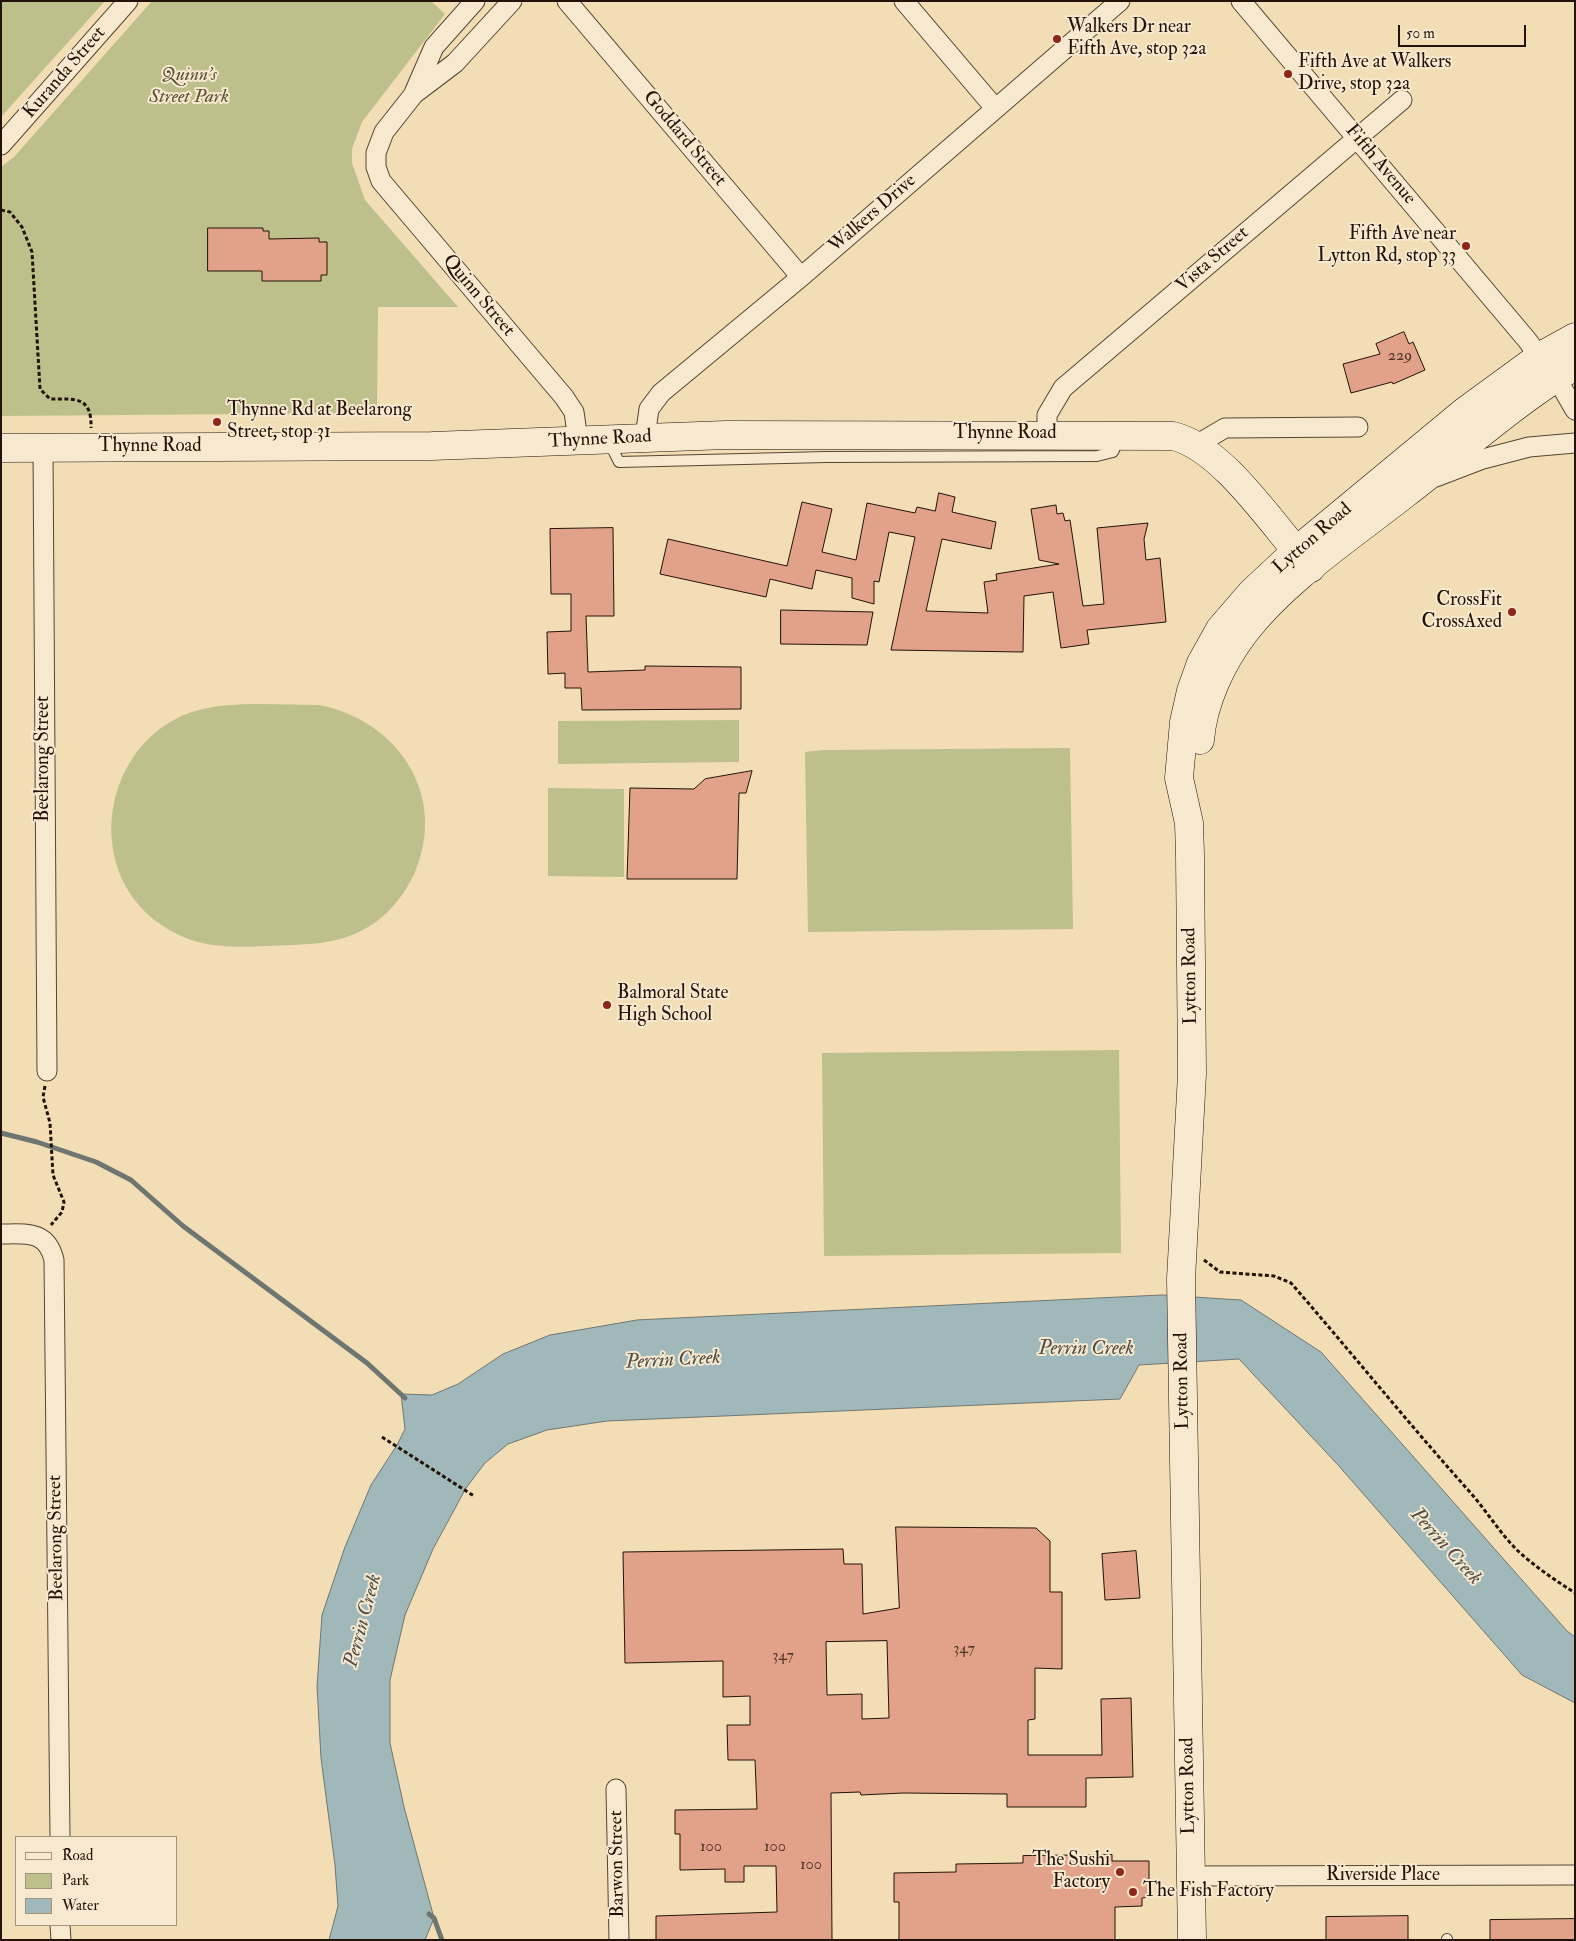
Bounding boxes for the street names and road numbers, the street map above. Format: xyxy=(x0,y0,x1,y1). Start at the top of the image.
street label: Kuranda Street xyxy=(19,22,111,124)
street label: Goddard Street xyxy=(637,87,731,191)
street label: Fifth Avenue xyxy=(1340,120,1420,210)
street label: Walkers Drive xyxy=(825,170,921,258)
street label: Vista Street xyxy=(1172,222,1254,298)
street label: Quinn Street xyxy=(437,250,519,342)
street label: Thynne Road xyxy=(953,423,1057,445)
street label: Thynne Road xyxy=(548,426,652,454)
street label: Thynne Road xyxy=(98,436,202,458)
street label: Lytton Road xyxy=(1269,499,1357,579)
street label: Beelarong Street xyxy=(33,696,55,822)
street label: Lytton Road xyxy=(1179,927,1203,1025)
street label: Lytton Road xyxy=(1171,1332,1195,1430)
street label: Beelarong Street xyxy=(45,1475,69,1601)
street label: Lytton Road xyxy=(1177,1737,1201,1835)
street label: Barwon Street xyxy=(606,1810,630,1918)
street label: Riverside Place xyxy=(1326,1865,1440,1887)

